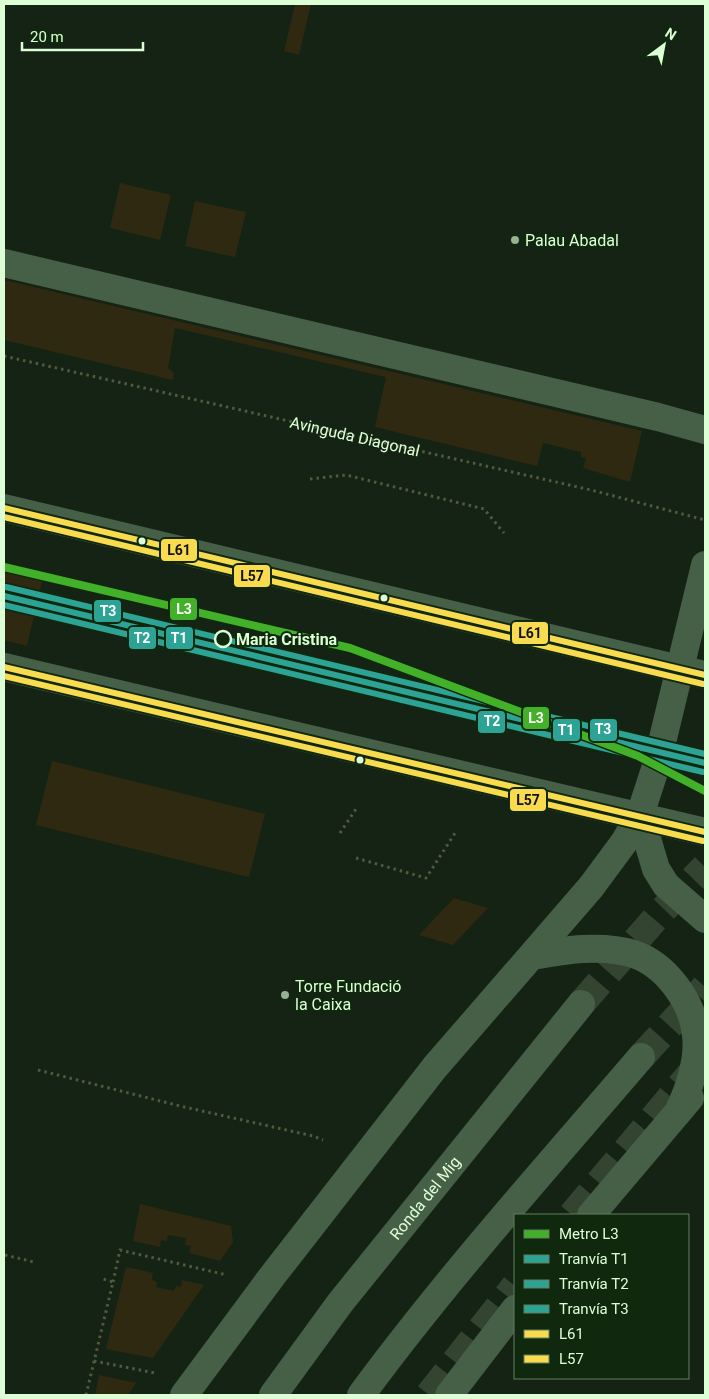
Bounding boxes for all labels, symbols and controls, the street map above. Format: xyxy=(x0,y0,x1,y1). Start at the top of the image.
scale bar xyxy=(22,20,144,52)
north arrow xyxy=(639,20,689,70)
text: N xyxy=(662,25,679,43)
text: 20 m xyxy=(30,28,64,46)
place label: Palau Abadal xyxy=(525,231,619,250)
marker: Palau Abadal xyxy=(509,234,521,246)
street label: Avinguda Diagonal xyxy=(288,412,422,460)
unlabelled marker xyxy=(137,536,147,546)
line badge: L61 xyxy=(160,538,198,562)
text: L61 xyxy=(167,542,191,558)
line badge: L57 xyxy=(233,564,271,588)
text: L57 xyxy=(240,568,264,584)
unlabelled marker xyxy=(379,593,389,603)
line badge: L3 xyxy=(169,597,198,621)
line badge: T3 xyxy=(93,599,122,623)
text: L3 xyxy=(176,601,192,617)
text: T3 xyxy=(100,603,116,619)
line badge: L61 xyxy=(511,621,549,645)
text: L61 xyxy=(518,625,542,641)
line badge: T2 xyxy=(128,626,157,650)
line badge: T1 xyxy=(165,626,194,650)
text: T2 xyxy=(134,630,150,646)
text: T1 xyxy=(171,630,187,646)
marker: Maria Cristina xyxy=(214,630,232,648)
place label: Maria Cristina xyxy=(236,630,338,649)
line badge: L3 xyxy=(522,706,550,730)
line badge: T2 xyxy=(477,710,506,734)
text: L3 xyxy=(528,710,544,726)
text: T2 xyxy=(484,713,500,729)
line badge: T1 xyxy=(552,718,581,742)
line badge: T3 xyxy=(589,718,618,742)
text: T3 xyxy=(595,721,611,737)
text: T1 xyxy=(558,722,574,738)
unlabelled marker xyxy=(355,755,365,765)
line badge: L57 xyxy=(509,788,547,812)
text: L57 xyxy=(516,792,540,808)
place label: Torre Fundació la Caixa xyxy=(295,977,402,1014)
marker: Torre Fundació la Caixa xyxy=(279,989,291,1001)
street label: Ronda del Mig xyxy=(386,1152,464,1243)
legend xyxy=(514,1214,689,1379)
text: Metro L3 xyxy=(559,1225,619,1243)
text: Tranvía T1 xyxy=(559,1250,629,1268)
text: Tranvía T2 xyxy=(559,1275,629,1293)
text: Tranvía T3 xyxy=(559,1300,629,1318)
text: L61 xyxy=(559,1325,584,1343)
text: L57 xyxy=(559,1350,584,1368)

